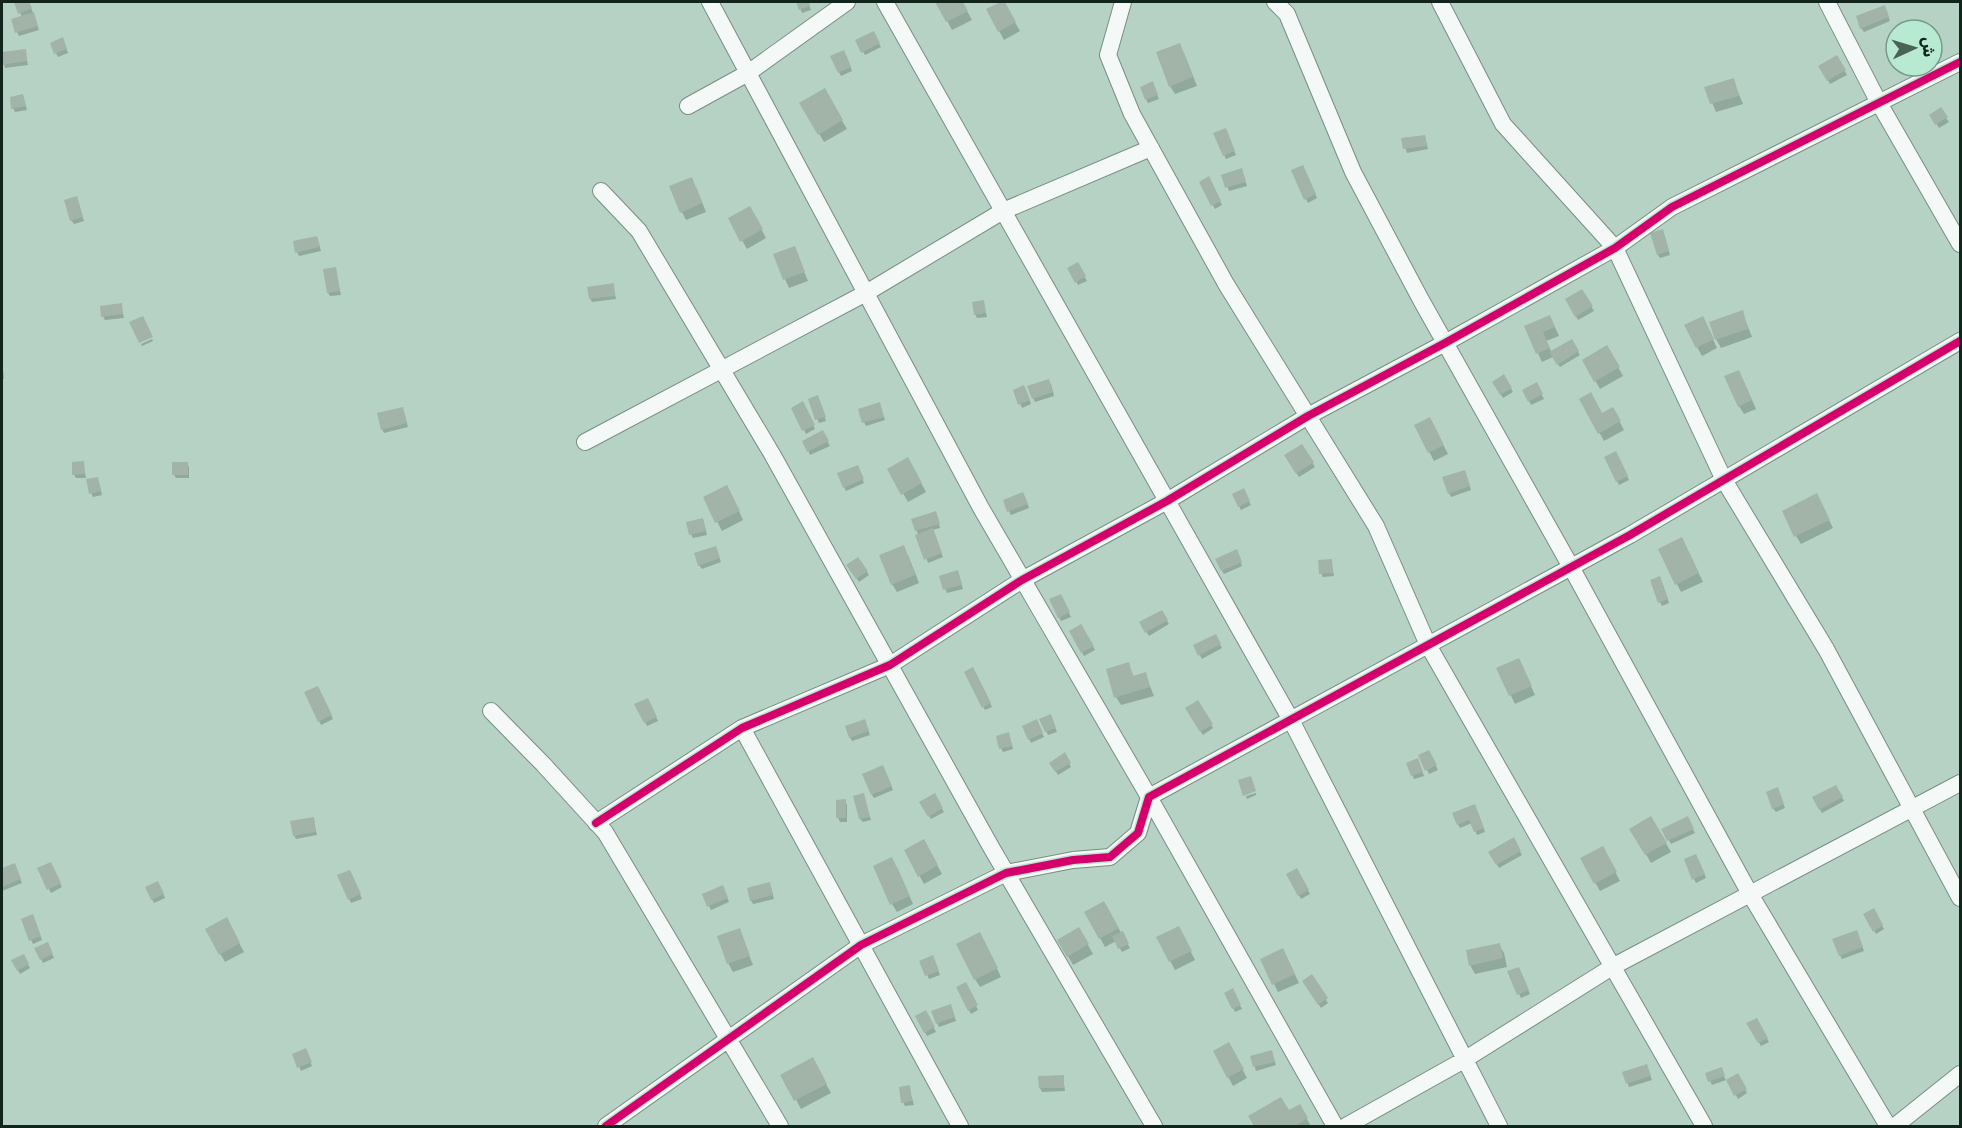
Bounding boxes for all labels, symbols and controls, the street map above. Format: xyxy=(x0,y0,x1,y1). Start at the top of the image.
north arrow xyxy=(1884,18,1944,78)
text: ش xyxy=(1918,36,1939,58)

